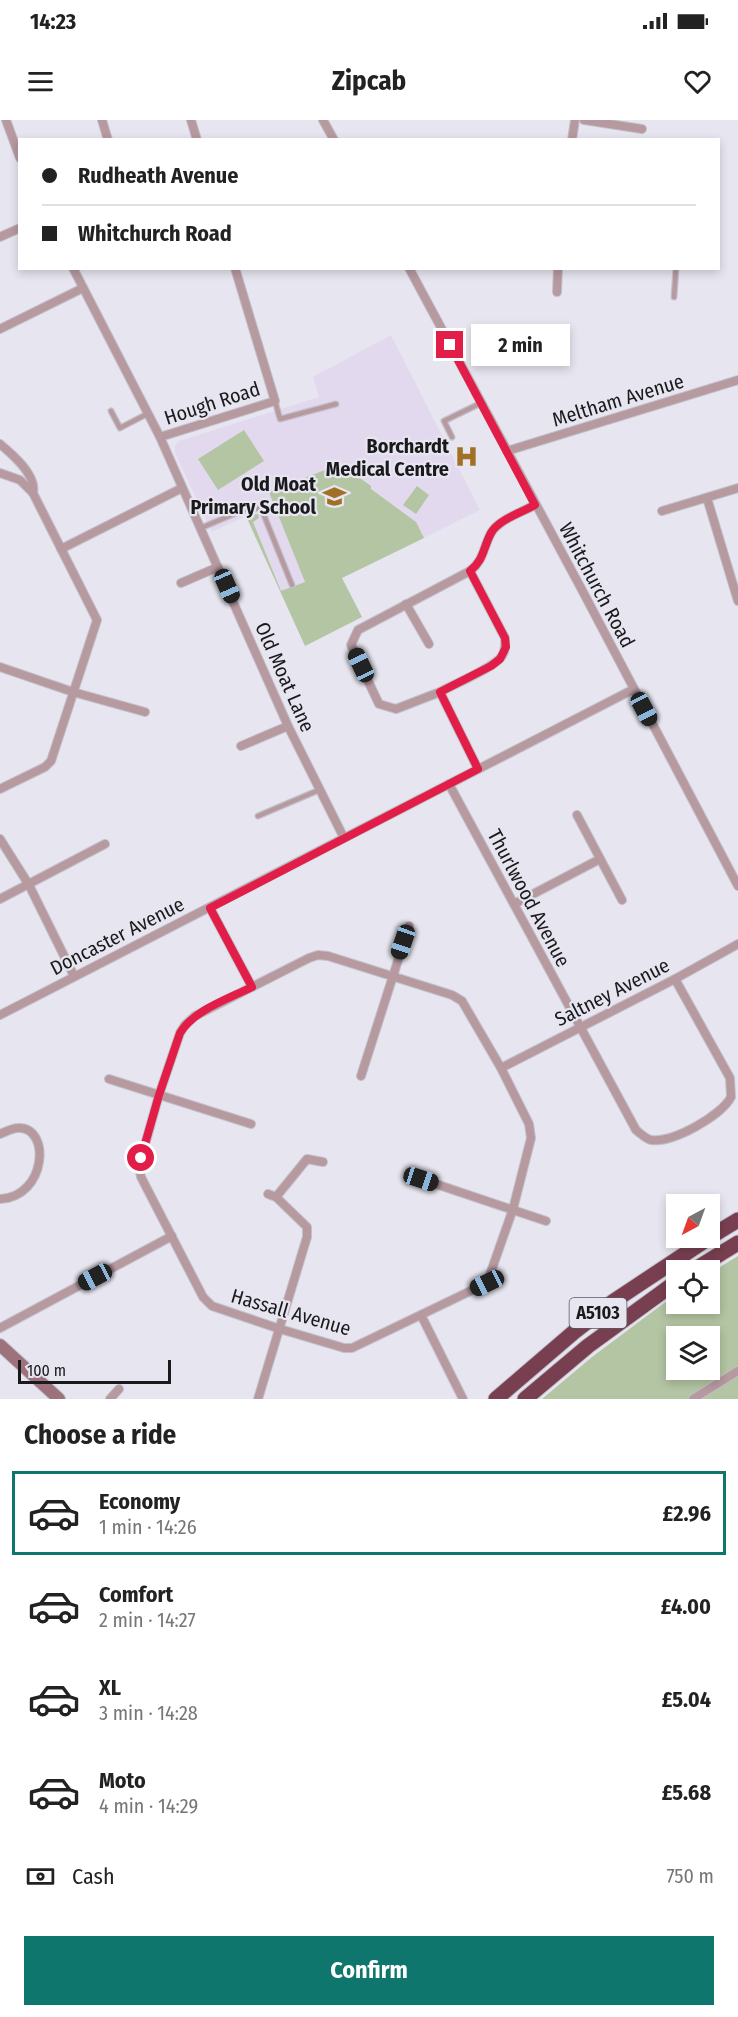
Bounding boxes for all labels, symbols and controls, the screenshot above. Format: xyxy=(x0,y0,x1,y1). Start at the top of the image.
text: 14:23 xyxy=(30,8,76,35)
icon: menu xyxy=(24,65,57,98)
text: Zipcab xyxy=(332,65,406,97)
icon: heart xyxy=(681,65,714,98)
text: Rudheath Avenue xyxy=(78,162,238,189)
text: Whitchurch Road xyxy=(78,220,232,247)
callout: 2 min xyxy=(471,324,570,366)
route end xyxy=(436,331,463,358)
text: 2 min xyxy=(498,333,543,357)
street label: Meltham Avenue xyxy=(549,369,687,431)
street label: Hough Road xyxy=(161,376,263,430)
place label: Borchardt Medical Centre xyxy=(326,434,450,481)
hospital icon: Borchardt Medical Centre xyxy=(454,444,480,470)
place label: Old Moat Primary School xyxy=(190,472,317,519)
school or university icon: Old Moat Primary School xyxy=(321,483,347,509)
street label: Whitchurch Road xyxy=(554,518,640,652)
car xyxy=(211,566,243,606)
street label: Old Moat Lane xyxy=(250,618,320,736)
car xyxy=(345,645,377,685)
car xyxy=(628,689,660,729)
street label: Thurlwood Avenue xyxy=(483,825,575,971)
street label: Doncaster Avenue xyxy=(46,892,188,980)
car xyxy=(389,922,417,962)
street label: Saltney Avenue xyxy=(551,953,673,1031)
route start xyxy=(127,1144,154,1171)
car xyxy=(401,1165,441,1193)
north arrow xyxy=(666,1194,720,1248)
map controls xyxy=(666,1194,720,1380)
button: locate xyxy=(666,1260,720,1314)
car xyxy=(75,1261,115,1293)
car xyxy=(467,1267,507,1299)
street label: Hassall Avenue xyxy=(228,1283,354,1341)
road number: A5103 xyxy=(570,1298,626,1328)
button: layers xyxy=(666,1326,720,1380)
scale bar xyxy=(18,1357,171,1384)
text: 100 m xyxy=(27,1361,66,1380)
text: Choose a ride xyxy=(24,1419,176,1451)
icon: car xyxy=(27,1486,81,1540)
text: Economy xyxy=(99,1488,180,1515)
text: £2.96 xyxy=(663,1500,711,1527)
text: 1 min · 14:26 xyxy=(99,1515,197,1539)
icon: car xyxy=(27,1579,81,1633)
text: Comfort xyxy=(99,1581,173,1608)
text: £4.00 xyxy=(661,1593,711,1620)
text: 2 min · 14:27 xyxy=(99,1608,196,1632)
icon: car xyxy=(27,1672,81,1726)
text: XL xyxy=(99,1674,121,1701)
text: £5.04 xyxy=(662,1686,711,1713)
text: 3 min · 14:28 xyxy=(99,1701,198,1725)
icon: car xyxy=(27,1765,81,1819)
text: Moto xyxy=(99,1767,146,1794)
text: £5.68 xyxy=(662,1779,711,1806)
text: 4 min · 14:29 xyxy=(99,1794,198,1818)
icon: cash xyxy=(24,1860,57,1893)
text: Cash xyxy=(72,1863,115,1890)
text: 750 m xyxy=(667,1864,714,1888)
button: Confirm xyxy=(24,1936,714,2005)

